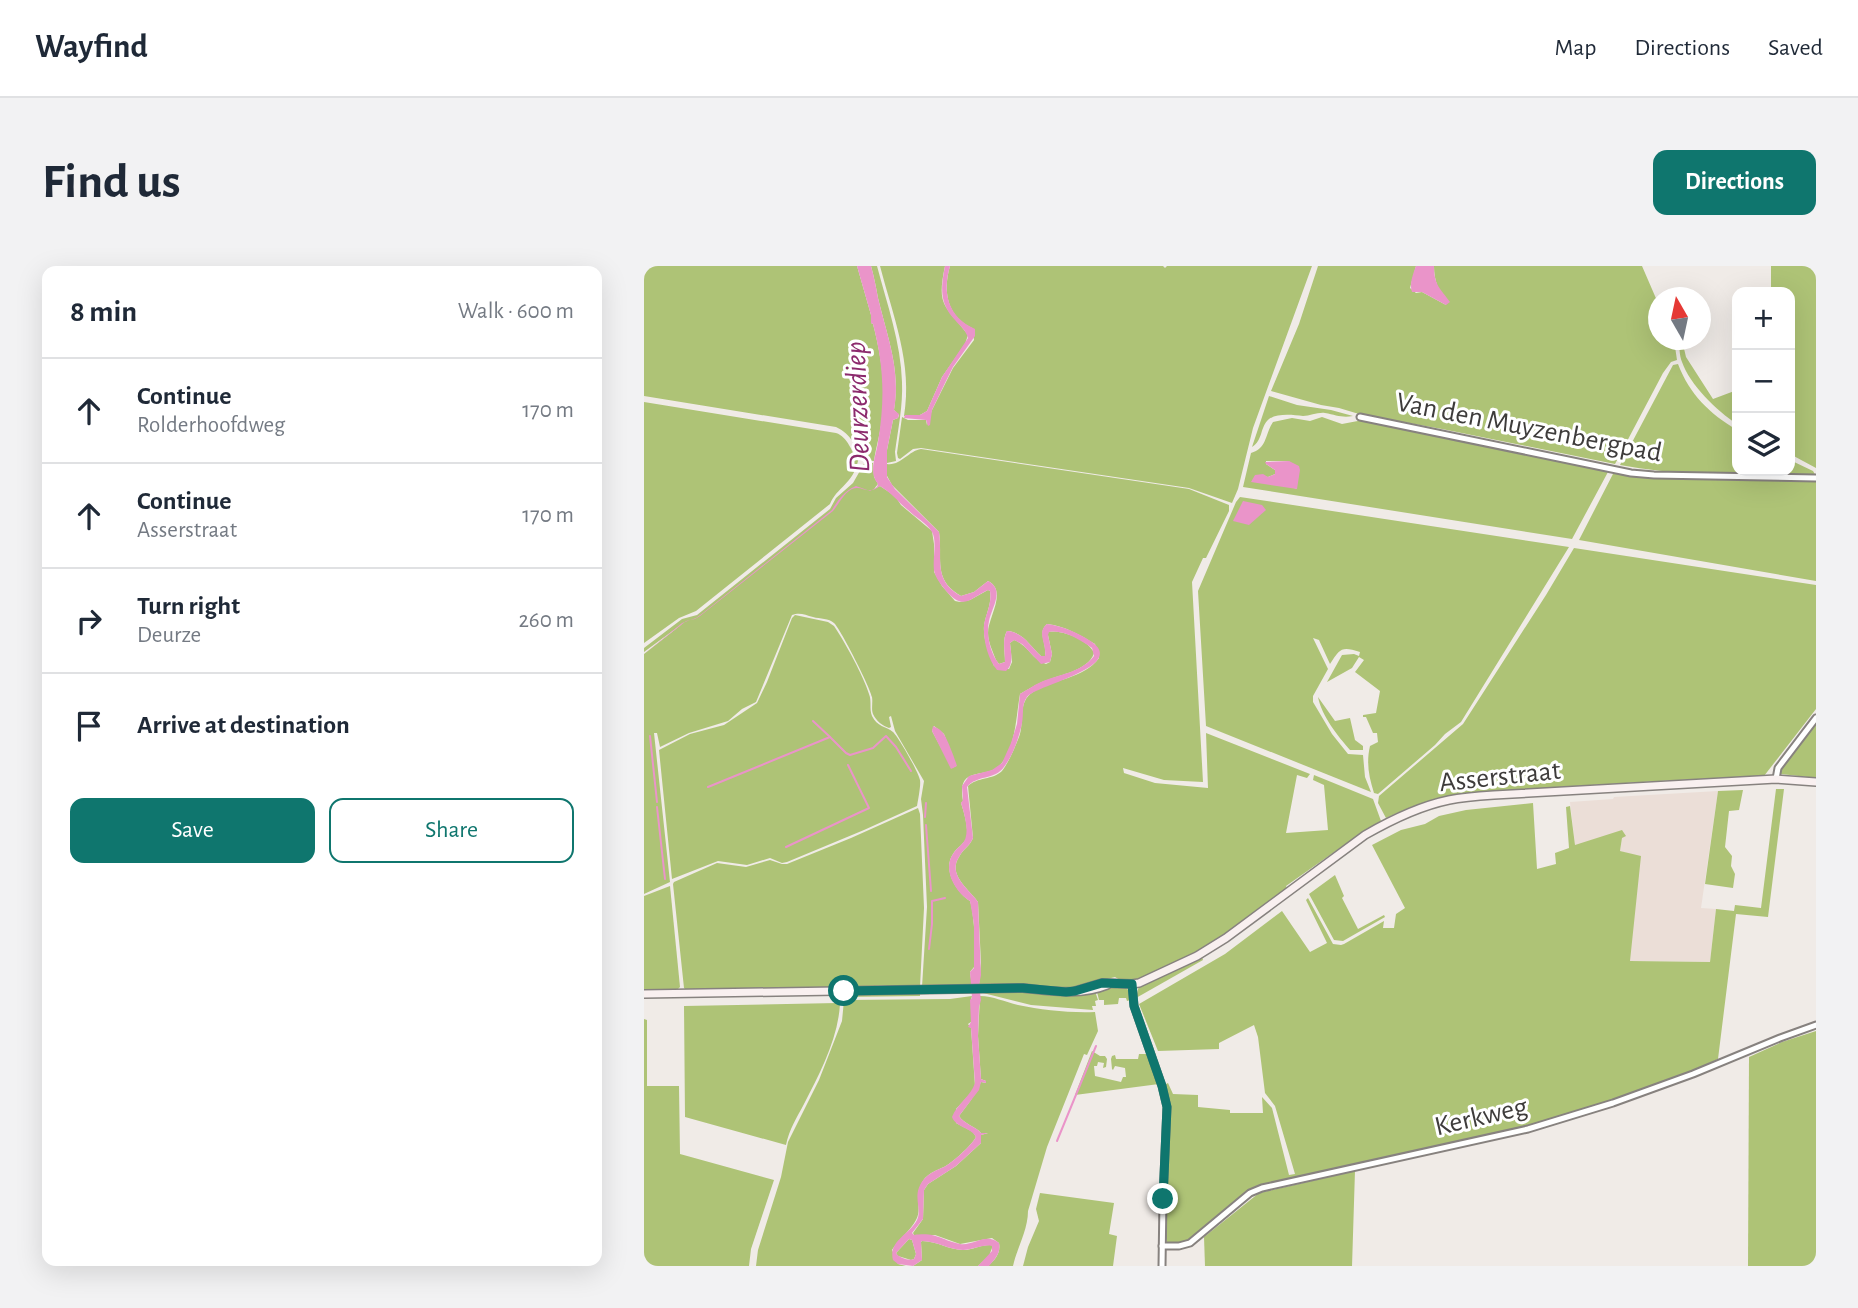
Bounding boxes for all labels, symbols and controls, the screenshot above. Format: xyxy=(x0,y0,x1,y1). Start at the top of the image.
text: Wayfind xyxy=(35,31,148,64)
text: Map xyxy=(1554,36,1596,60)
text: Directions xyxy=(1634,36,1730,60)
text: Saved xyxy=(1768,36,1823,60)
button: Directions xyxy=(1653,150,1816,215)
text: Find us xyxy=(42,158,181,207)
north arrow xyxy=(1648,287,1711,350)
map controls xyxy=(1732,287,1795,476)
button: + xyxy=(1732,287,1795,350)
text: 8 min xyxy=(70,297,137,327)
text: Walk · 600 m xyxy=(458,300,574,323)
water label: Deurzerdiep xyxy=(841,341,875,473)
button: − xyxy=(1732,350,1795,413)
text: Continue xyxy=(137,383,232,409)
street label: Van den Muyzenbergpad xyxy=(1394,388,1664,468)
icon: ahead xyxy=(70,392,108,430)
text: 170 m xyxy=(522,399,574,422)
button: layers xyxy=(1732,413,1795,476)
text: Rolderhoofdweg xyxy=(137,414,285,437)
text: Continue xyxy=(137,488,232,514)
icon: ahead xyxy=(70,497,108,535)
text: 170 m xyxy=(522,504,574,527)
text: Asserstraat xyxy=(137,519,237,542)
text: Turn right xyxy=(137,593,240,619)
icon: right xyxy=(70,602,108,640)
text: 260 m xyxy=(518,609,574,632)
text: Deurze xyxy=(137,624,201,647)
icon: arrive xyxy=(70,707,108,745)
text: Arrive at destination xyxy=(137,712,350,738)
street label: Asserstraat xyxy=(1438,757,1562,797)
button: Save xyxy=(70,798,315,863)
button: Share xyxy=(329,798,574,863)
route start xyxy=(828,975,859,1006)
street label: Kerkweg xyxy=(1432,1093,1530,1141)
route end xyxy=(1147,1183,1178,1214)

